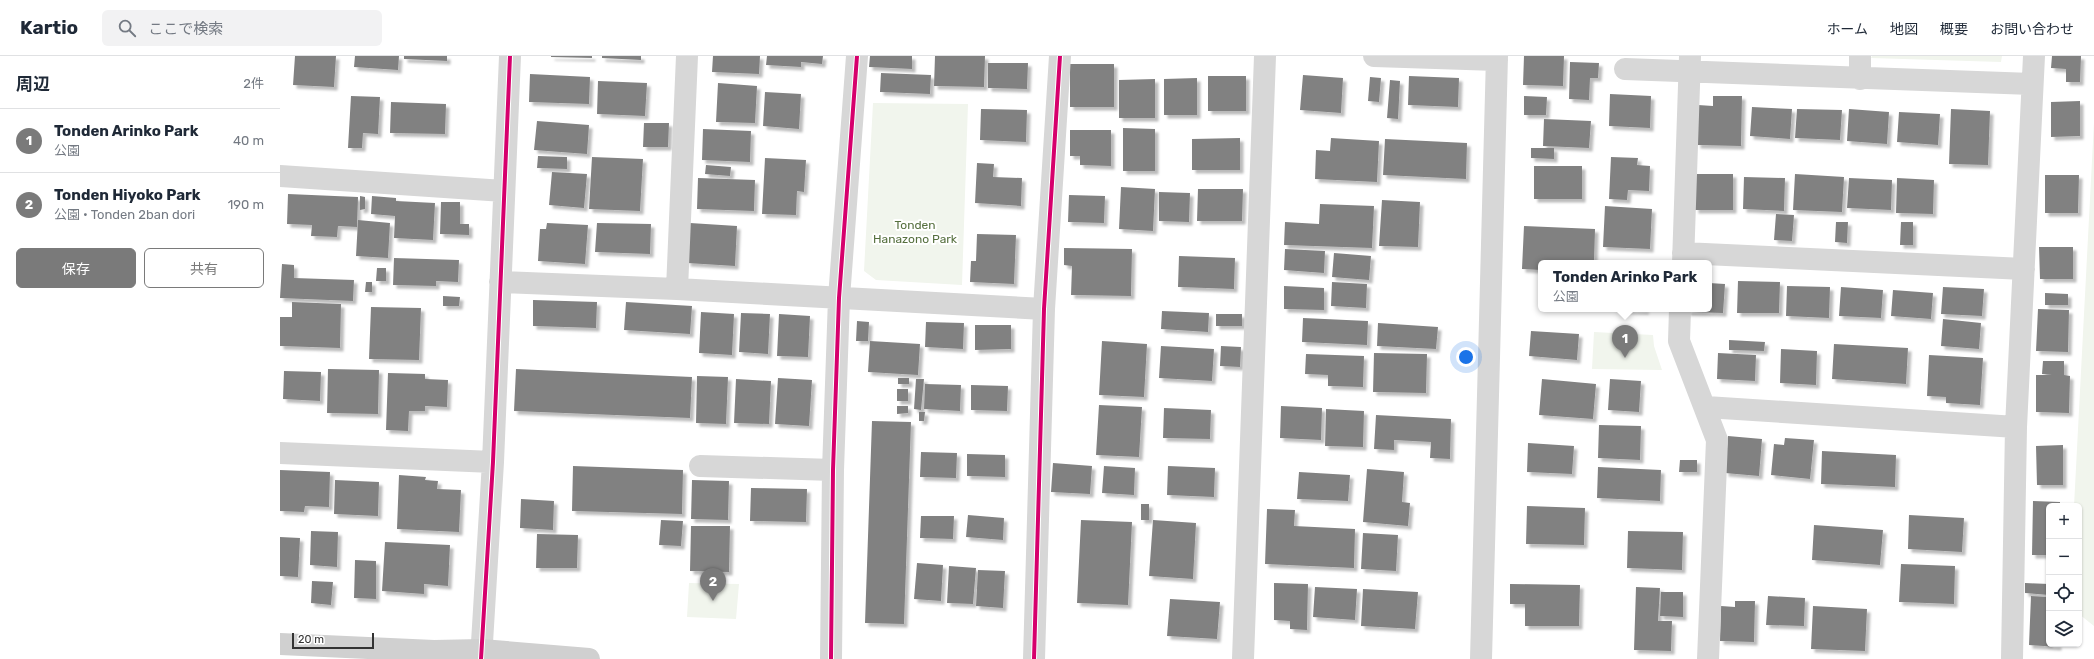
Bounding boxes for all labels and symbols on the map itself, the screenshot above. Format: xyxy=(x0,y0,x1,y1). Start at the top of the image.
park label: Tonden Hanazono Park xyxy=(873,218,958,246)
pin: 1 xyxy=(1612,325,1638,358)
your location xyxy=(1456,347,1476,367)
pin: 2 xyxy=(700,568,726,601)
scale bar xyxy=(292,631,374,650)

